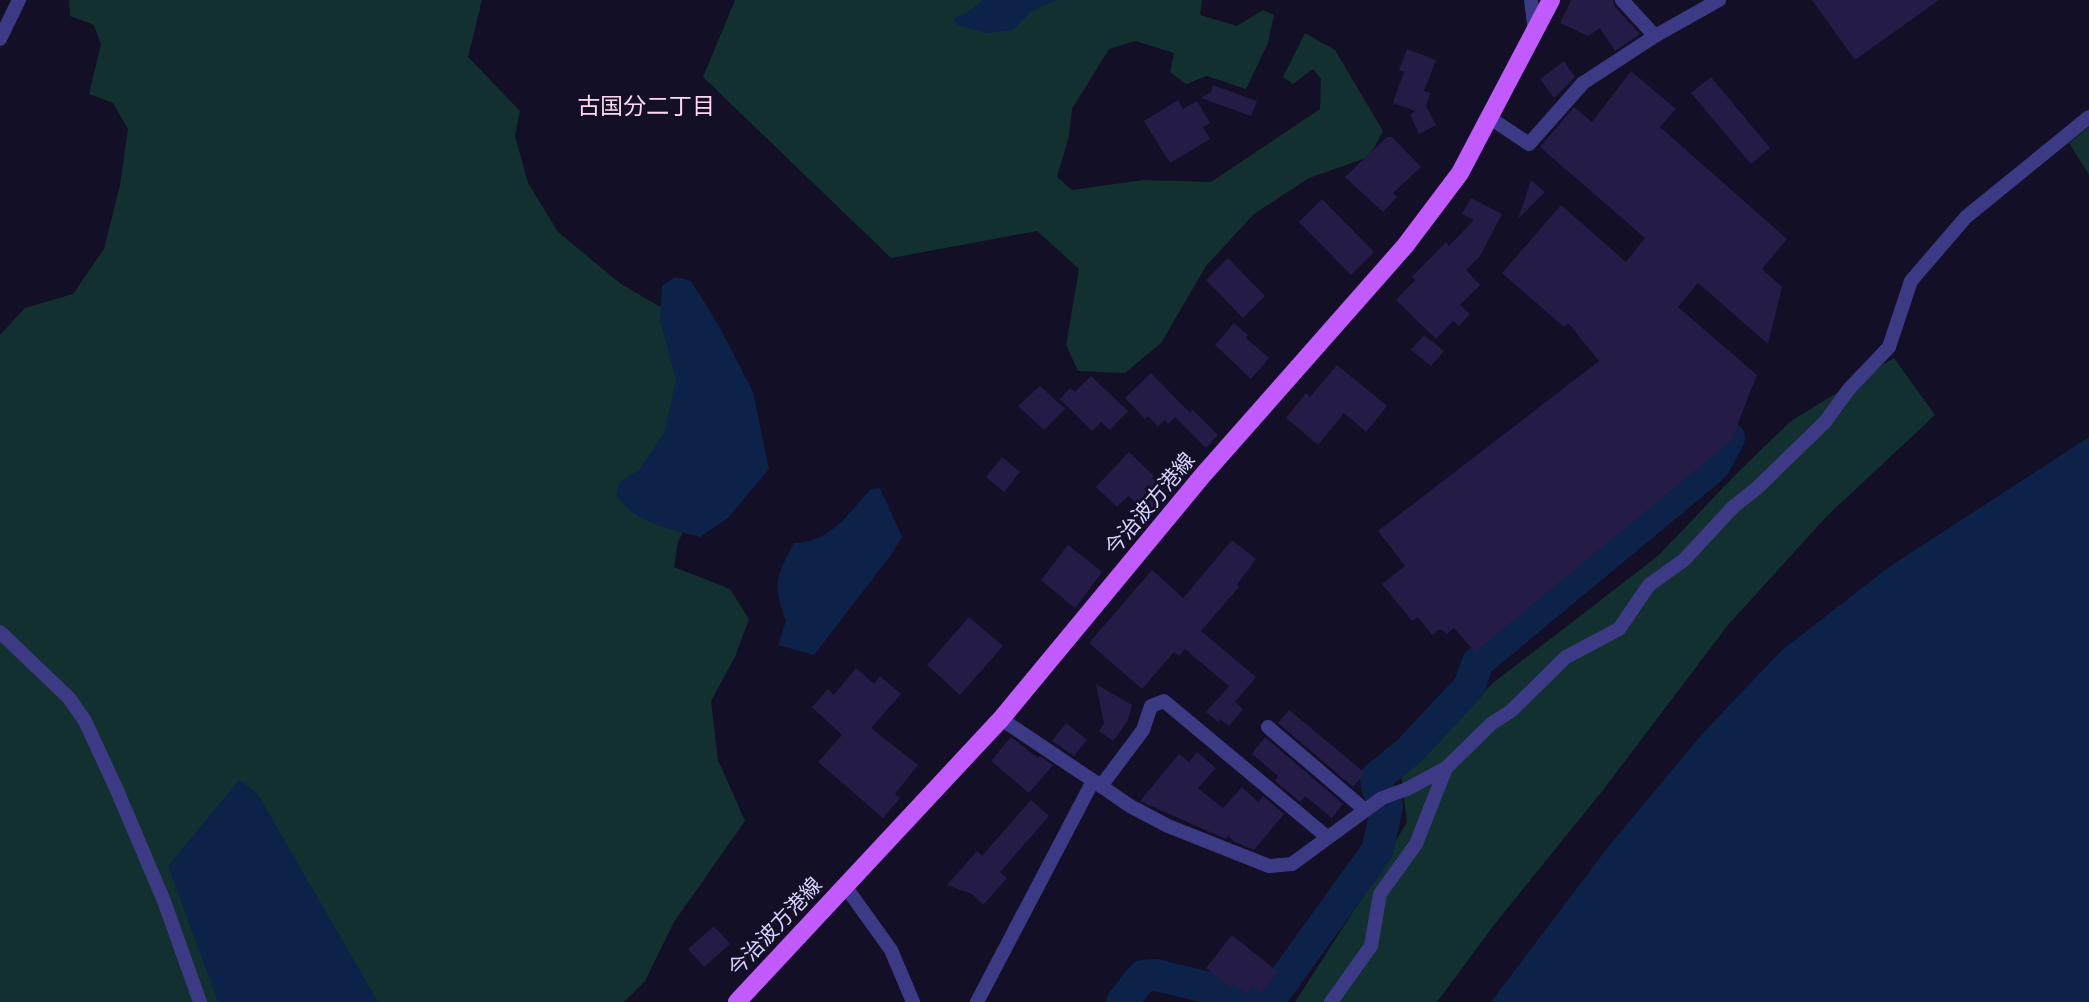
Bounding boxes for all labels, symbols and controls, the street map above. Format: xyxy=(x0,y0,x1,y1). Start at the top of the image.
district label: 古国分二丁目 xyxy=(577,93,715,121)
street label: 今治波方港線 xyxy=(1100,448,1200,561)
street label: 今治波方港線 xyxy=(723,873,827,982)

